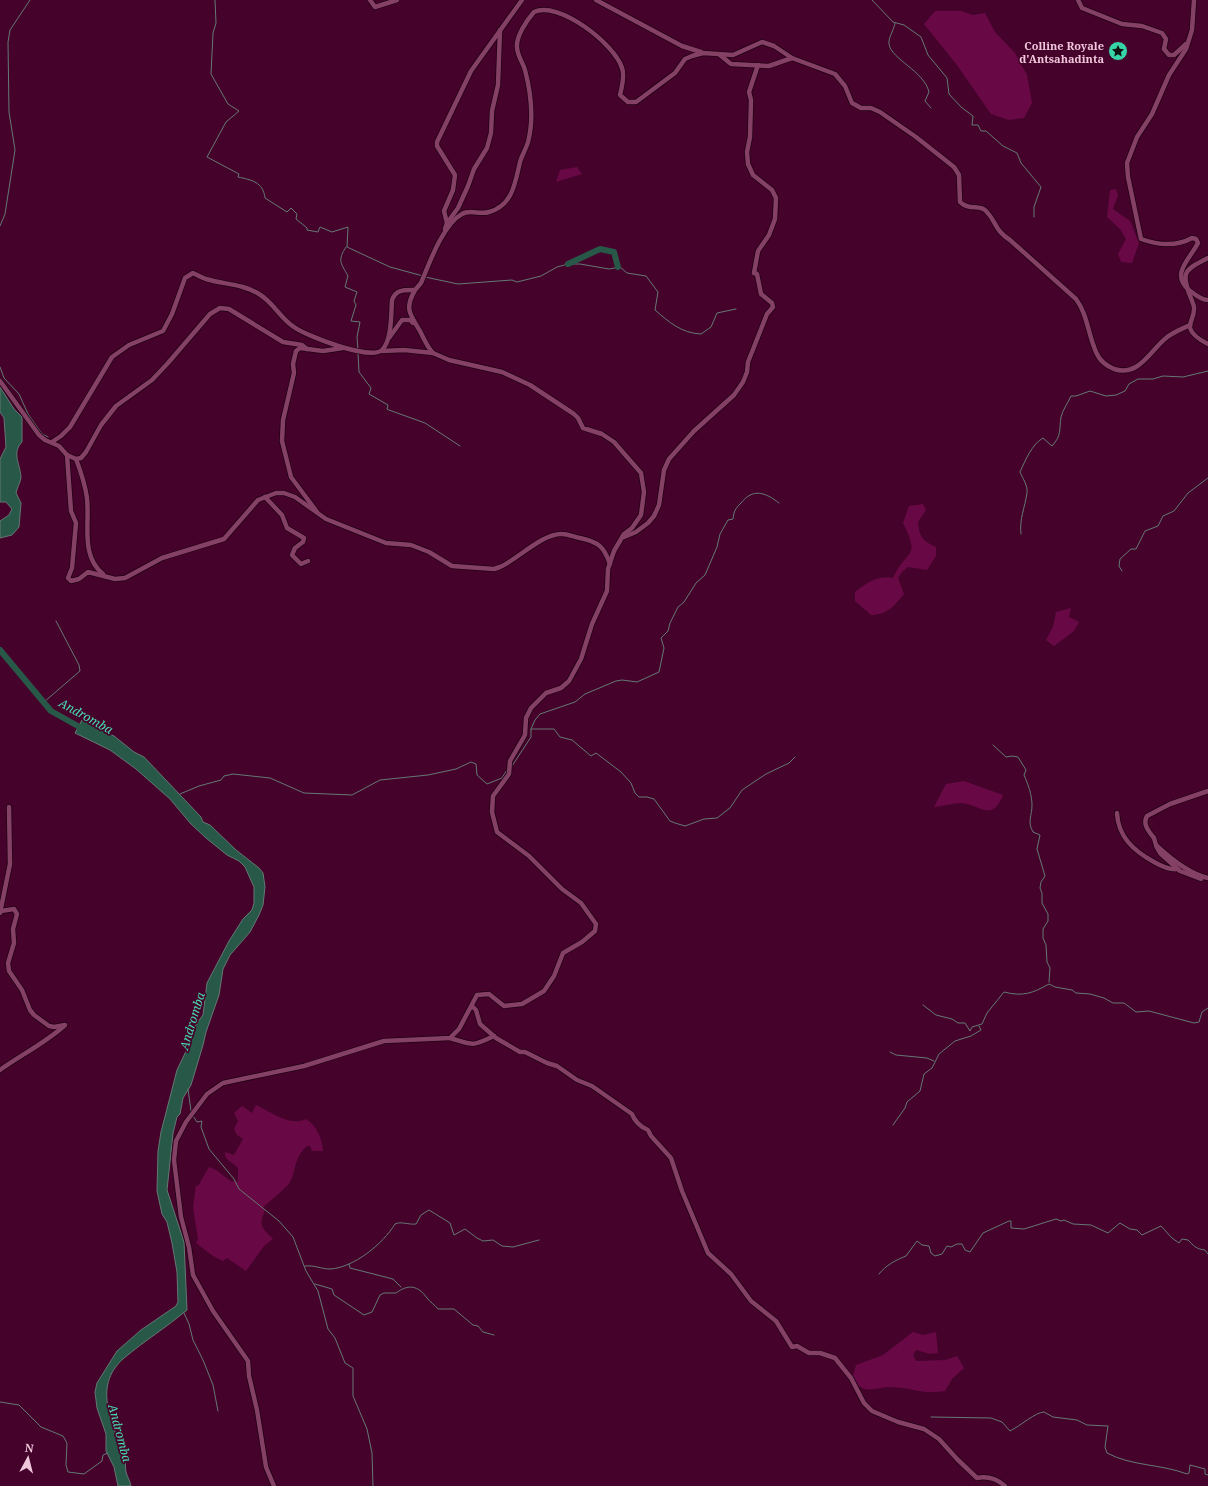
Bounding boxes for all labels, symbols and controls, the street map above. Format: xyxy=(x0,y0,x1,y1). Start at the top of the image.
place label: Colline Royale d'Antsahadinta xyxy=(1019,38,1104,66)
place icon: Colline Royale d'Antsahadinta xyxy=(1107,40,1129,62)
water label: Andromba xyxy=(55,694,116,738)
water label: Andromba xyxy=(175,990,209,1053)
water label: Andromba xyxy=(104,1401,136,1464)
north arrow xyxy=(8,1438,48,1478)
text: N xyxy=(24,1440,35,1456)

